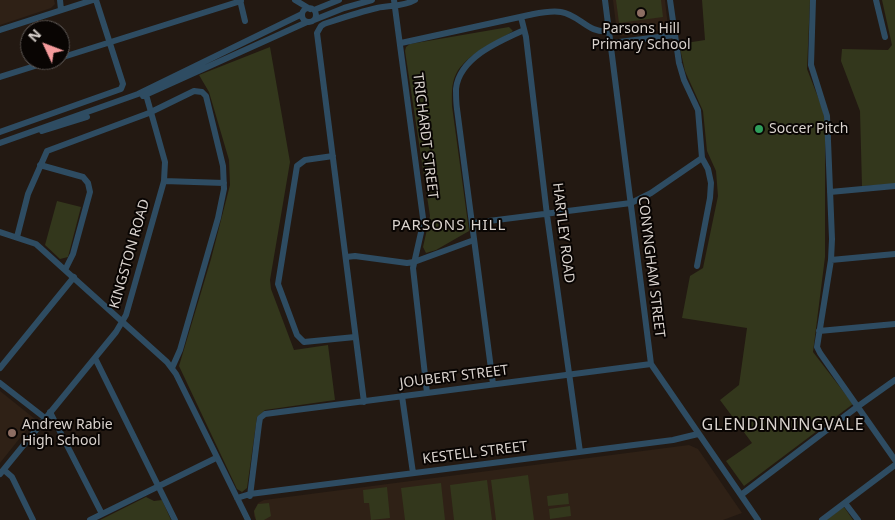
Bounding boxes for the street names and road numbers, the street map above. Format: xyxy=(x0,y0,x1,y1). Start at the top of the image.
street label: TRICHARDT STREET xyxy=(409,72,441,200)
street label: HARTLEY ROAD xyxy=(549,182,577,284)
street label: CONYNGHAM STREET xyxy=(634,195,668,339)
street label: KINGSTON ROAD xyxy=(106,197,154,311)
street label: JOUBERT STREET xyxy=(399,362,509,392)
street label: KESTELL STREET xyxy=(422,438,528,468)

